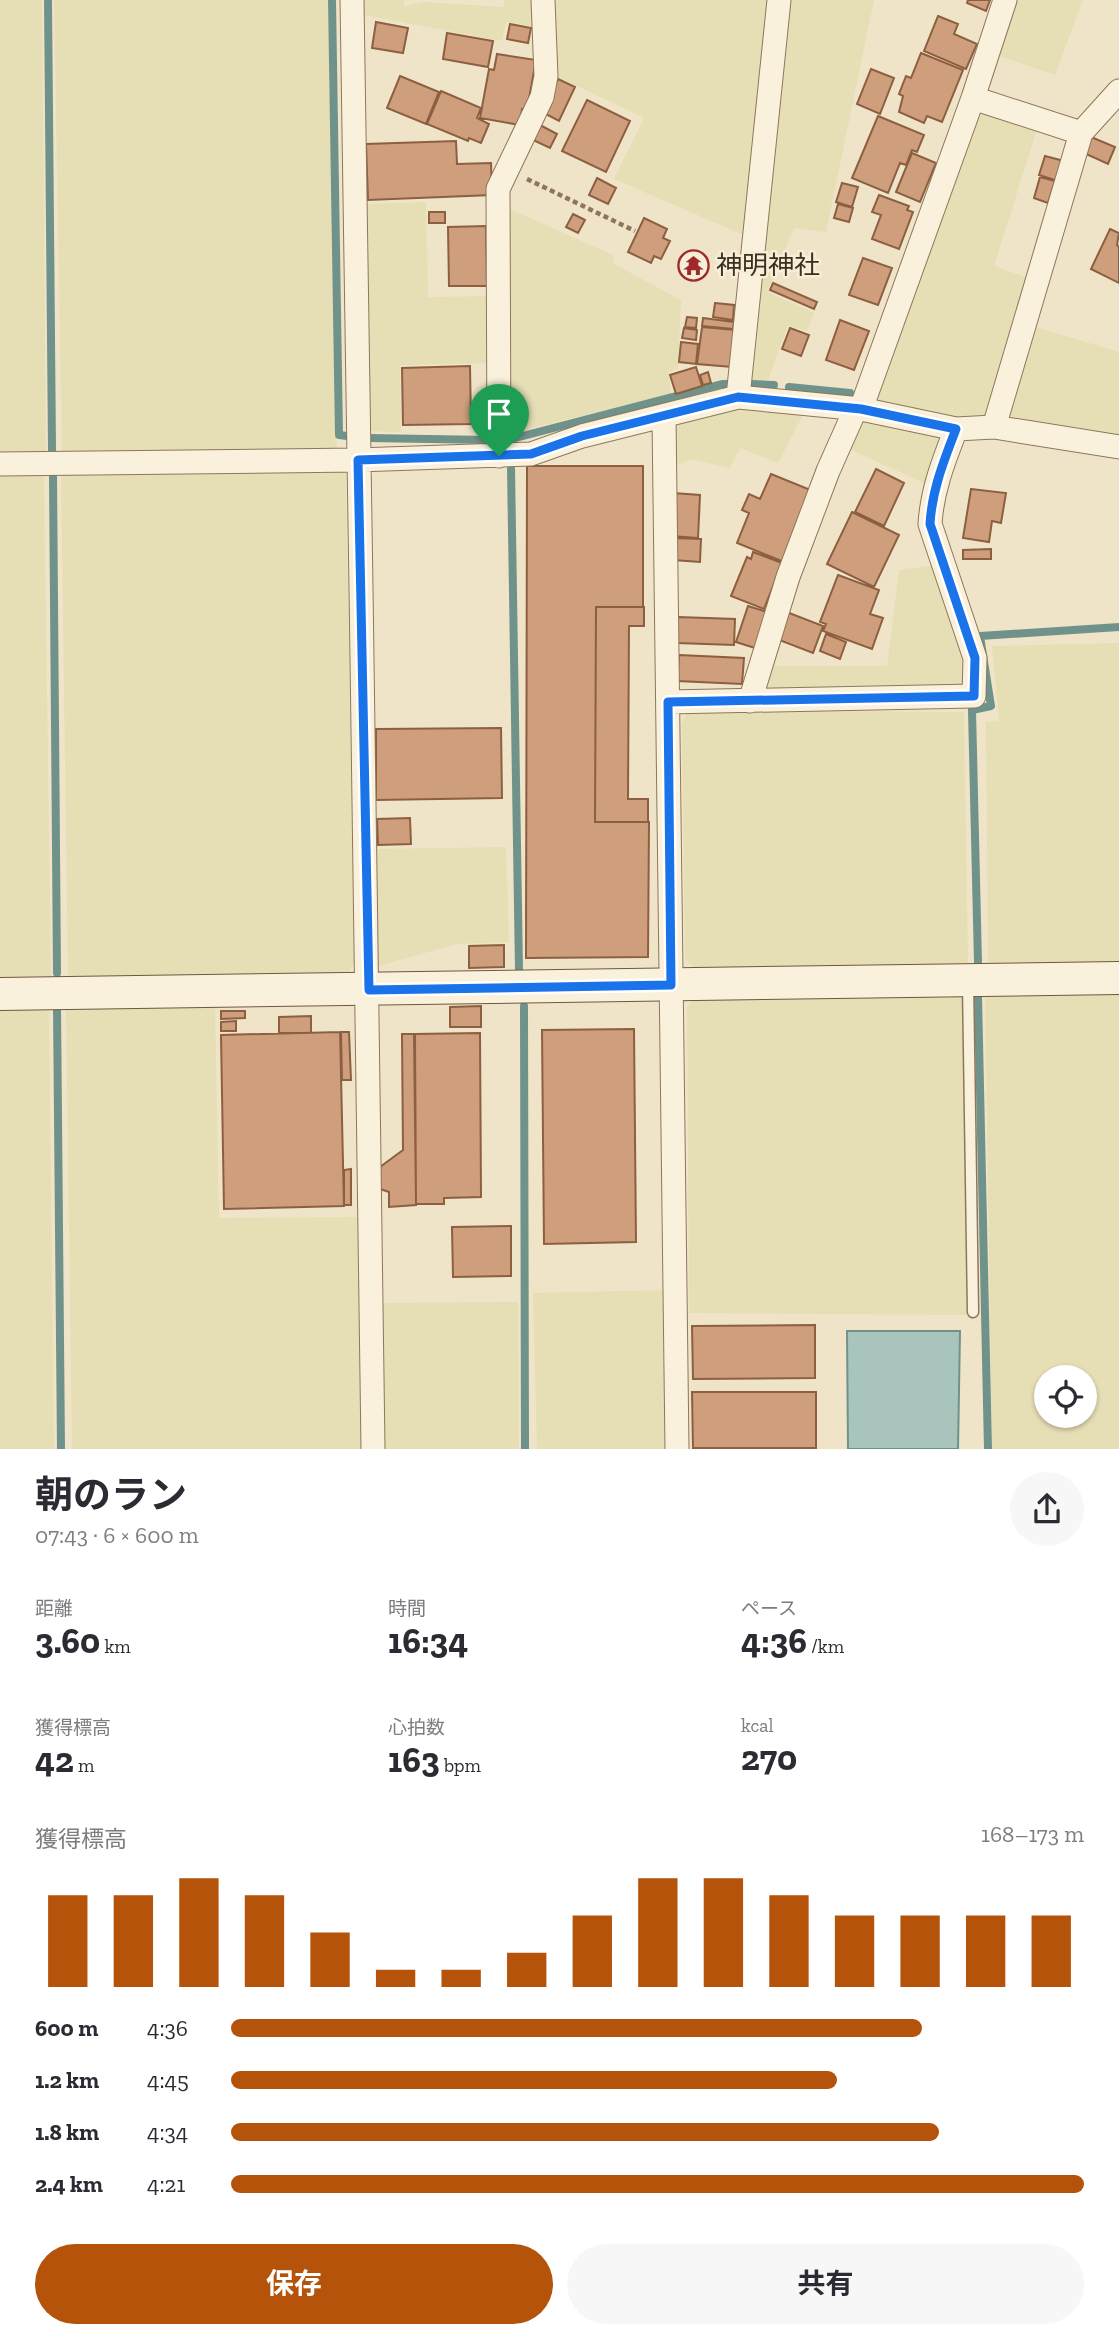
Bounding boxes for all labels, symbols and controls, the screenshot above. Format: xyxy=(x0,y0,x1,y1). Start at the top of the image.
temple icon: 神明神社 xyxy=(676,248,710,282)
place label: 神明神社 xyxy=(716,249,820,281)
pin xyxy=(469,384,529,456)
icon: arrive xyxy=(480,395,518,433)
map controls xyxy=(1034,1365,1097,1428)
button: locate xyxy=(1034,1365,1097,1428)
text: 朝のラン xyxy=(35,1472,187,1518)
button: share xyxy=(1010,1472,1084,1546)
text: 07:43 · 6 × 600 m xyxy=(35,1521,199,1549)
text: 距離 xyxy=(35,1597,73,1620)
text: 時間 xyxy=(388,1597,426,1620)
text: ペース xyxy=(741,1597,797,1620)
text: 3.60 xyxy=(35,1620,100,1662)
text: 16:34 xyxy=(388,1620,468,1662)
text: 4:36 xyxy=(741,1620,807,1662)
text: km xyxy=(100,1635,131,1658)
text: /km xyxy=(807,1635,844,1658)
text: kcal xyxy=(741,1714,774,1737)
text: 獲得標高 xyxy=(35,1716,111,1739)
text: 心拍数 xyxy=(388,1716,445,1739)
text: 270 xyxy=(741,1737,797,1779)
text: 42 xyxy=(35,1739,74,1781)
text: 163 xyxy=(388,1739,440,1781)
text: m xyxy=(74,1754,94,1777)
text: bpm xyxy=(440,1754,481,1777)
text: 168–173 m xyxy=(981,1820,1084,1848)
text: 獲得標高 xyxy=(35,1825,127,1853)
text: 600 m xyxy=(35,2014,98,2042)
text: 4:36 xyxy=(147,2014,188,2042)
text: 1.2 km xyxy=(35,2066,99,2094)
text: 4:45 xyxy=(147,2066,189,2094)
text: 1.8 km xyxy=(35,2118,99,2146)
text: 4:34 xyxy=(147,2118,188,2146)
text: 2.4 km xyxy=(35,2170,103,2198)
text: 4:21 xyxy=(147,2170,185,2198)
button: 保存 xyxy=(35,2244,553,2324)
button: 共有 xyxy=(567,2244,1084,2324)

